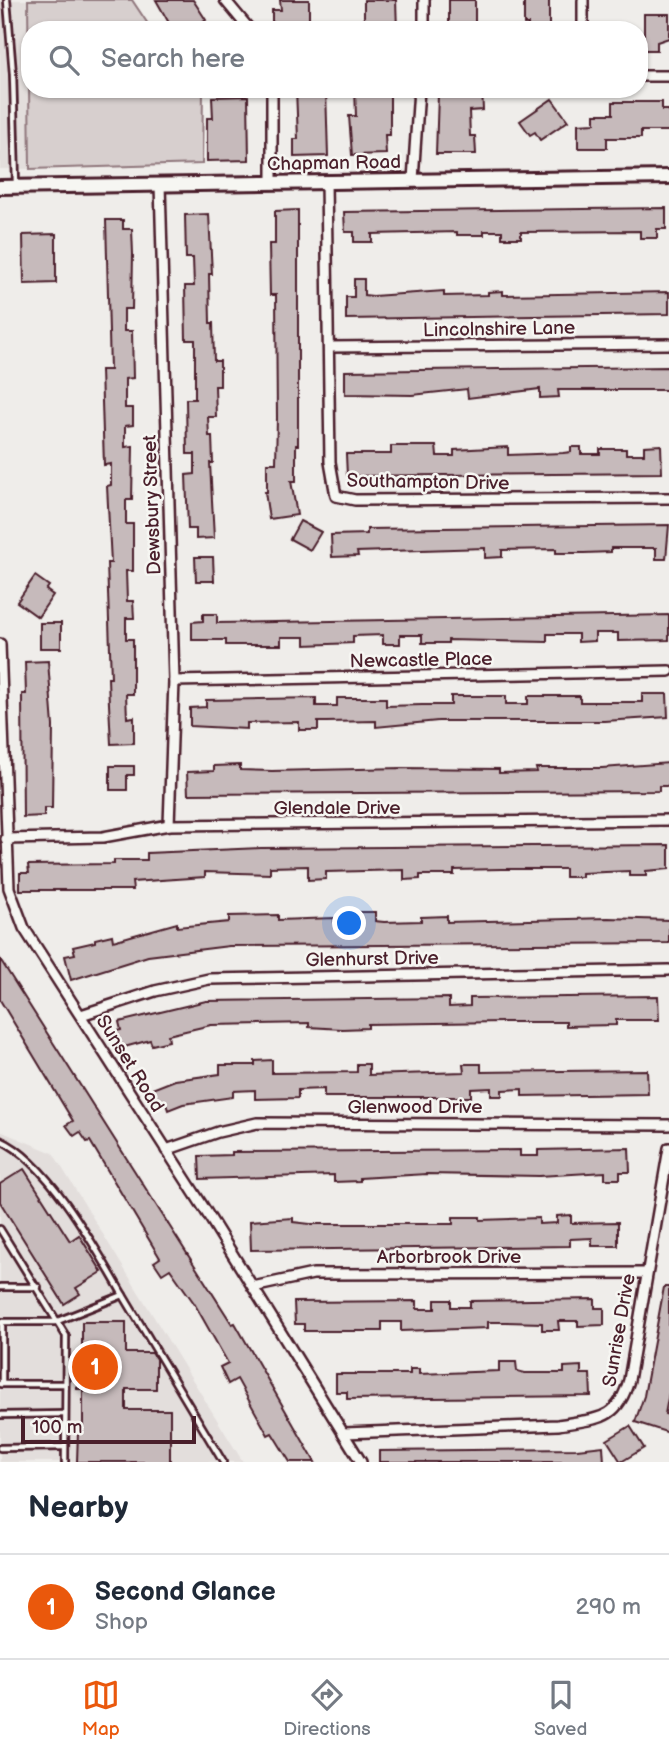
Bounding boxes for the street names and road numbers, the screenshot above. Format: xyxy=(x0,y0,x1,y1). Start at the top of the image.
street label: Chapman Road xyxy=(267,151,401,176)
street label: Lincolnshire Lane xyxy=(423,317,575,342)
street label: Dewsbury Street xyxy=(139,434,166,575)
street label: Southampton Drive xyxy=(346,470,510,495)
street label: Newcastle Place xyxy=(349,648,493,673)
street label: Glendale Drive xyxy=(273,797,401,820)
street label: Glenhurst Drive xyxy=(305,947,439,972)
street label: Sunset Road xyxy=(91,1011,169,1117)
street label: Glenwood Drive xyxy=(347,1096,483,1119)
street label: Arborbrook Drive xyxy=(377,1246,521,1269)
street label: Sunrise Drive xyxy=(598,1272,641,1389)

